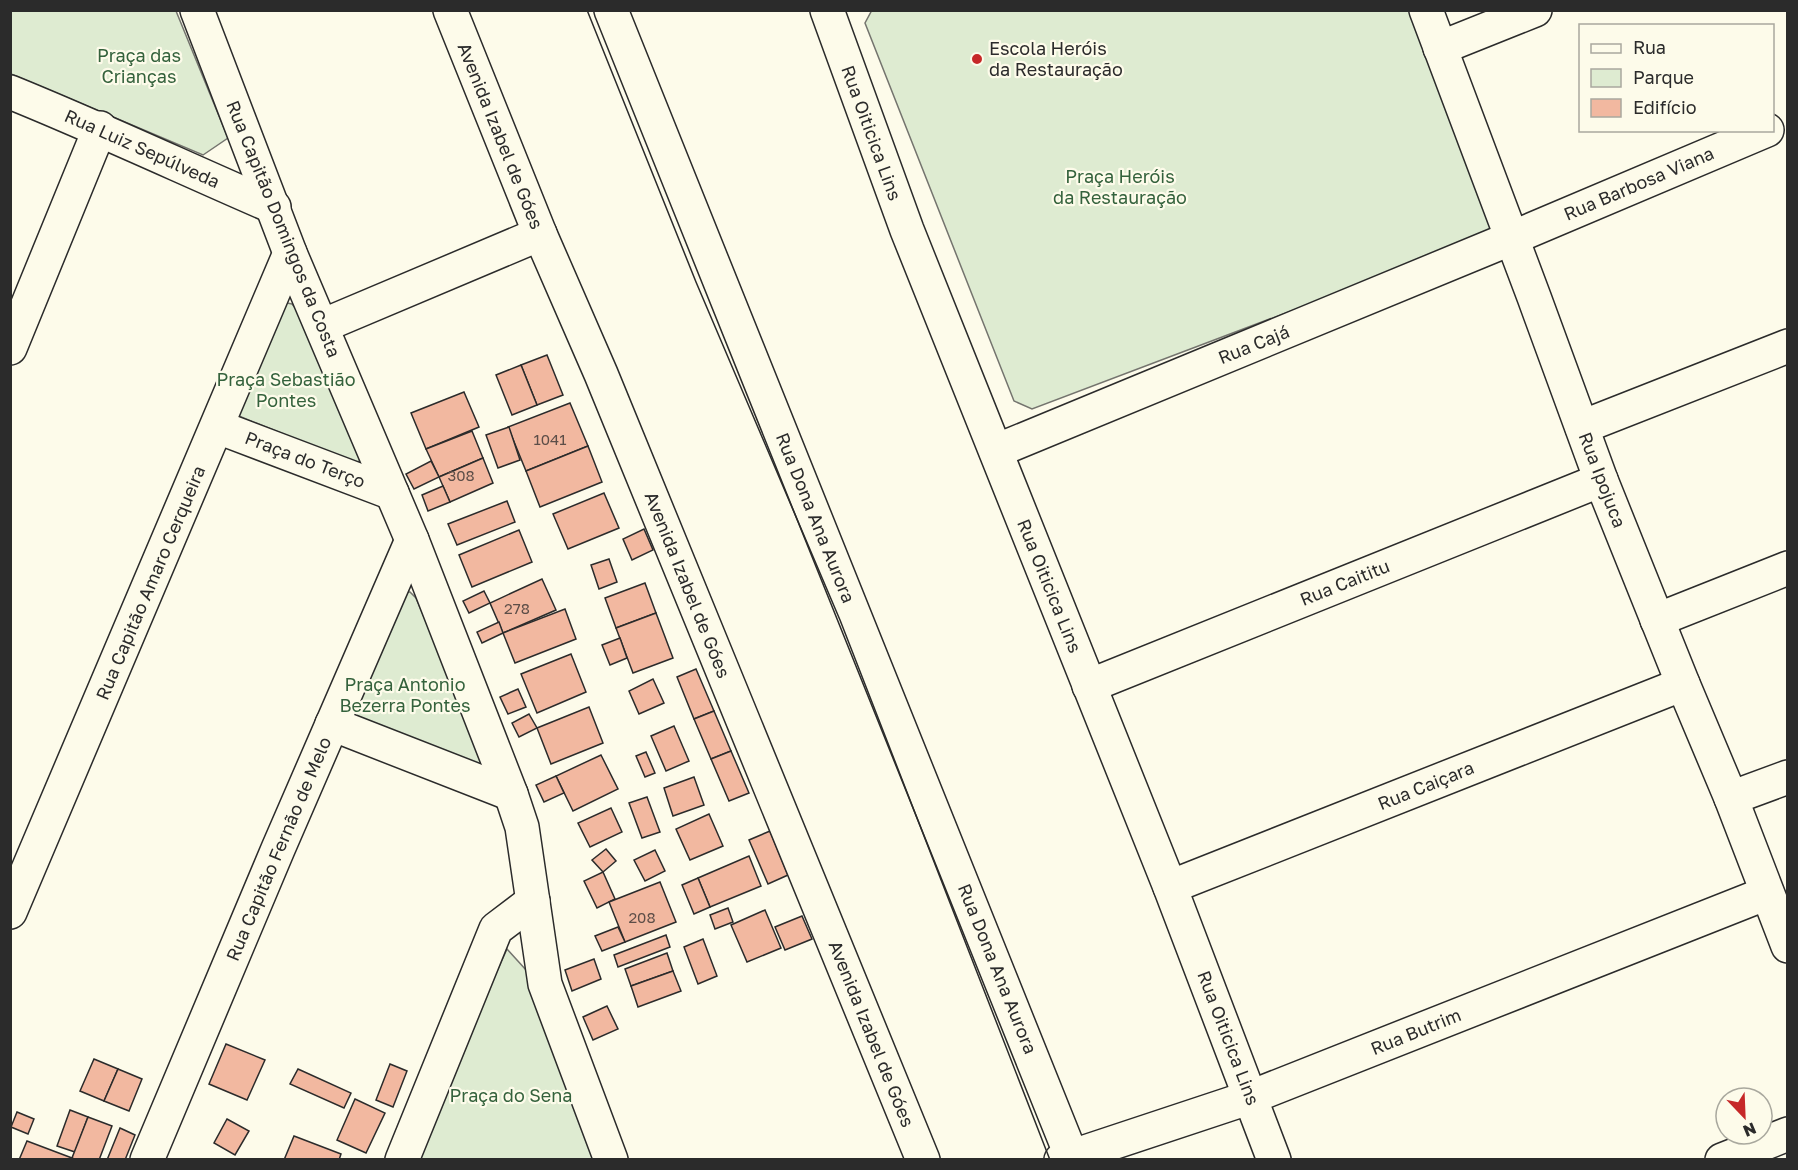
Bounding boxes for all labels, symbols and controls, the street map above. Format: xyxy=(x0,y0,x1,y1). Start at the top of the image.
legend xyxy=(1579,24,1774,132)
text: Rua xyxy=(1633,36,1666,58)
place label: Escola Heróis da Restauração xyxy=(989,37,1123,80)
street label: Avenida Izabel de Góes xyxy=(453,39,548,232)
park label: Praça das Crianças xyxy=(97,44,181,87)
marker: Escola Heróis da Restauração xyxy=(970,52,984,66)
street label: Rua Oiticica Lins xyxy=(837,62,907,203)
text: Parque xyxy=(1633,66,1694,88)
text: Edifício xyxy=(1633,96,1697,118)
street label: Rua Capitão Domingos da Costa xyxy=(222,97,346,360)
street label: Rua Luiz Sepúlveda xyxy=(61,104,223,192)
street label: Rua Barbosa Viana xyxy=(1560,141,1717,225)
park label: Praça Heróis da Restauração xyxy=(1053,165,1187,208)
street label: Rua Cajá xyxy=(1215,320,1292,368)
park label: Praça Sebastião Pontes xyxy=(216,368,356,411)
street label: Praça do Terço xyxy=(242,426,369,492)
street label: Rua Dona Ana Aurora xyxy=(772,429,860,606)
street label: Rua Ipojuca xyxy=(1575,429,1631,531)
house number: 1041 xyxy=(533,430,567,448)
street label: Rua Capitão Amaro Cerqueira xyxy=(91,462,210,703)
house number: 308 xyxy=(447,466,475,484)
street label: Avenida Izabel de Góes xyxy=(640,488,735,681)
street label: Rua Oiticica Lins xyxy=(1013,515,1087,656)
street label: Rua Caititu xyxy=(1297,554,1393,610)
house number: 278 xyxy=(504,599,530,617)
park label: Praça Antonio Bezerra Pontes xyxy=(339,673,471,716)
street label: Rua Capitão Fernão de Melo xyxy=(221,733,335,964)
street label: Rua Caiçara xyxy=(1374,756,1477,814)
street label: Rua Dona Ana Aurora xyxy=(954,880,1042,1057)
house number: 208 xyxy=(628,908,656,926)
street label: Avenida Izabel de Góes xyxy=(824,937,919,1130)
street label: Rua Oiticica Lins xyxy=(1193,967,1265,1108)
street label: Rua Butrim xyxy=(1367,1003,1464,1059)
park label: Praça do Sena xyxy=(450,1084,572,1106)
north arrow xyxy=(1714,1086,1774,1146)
text: N xyxy=(1740,1118,1759,1141)

